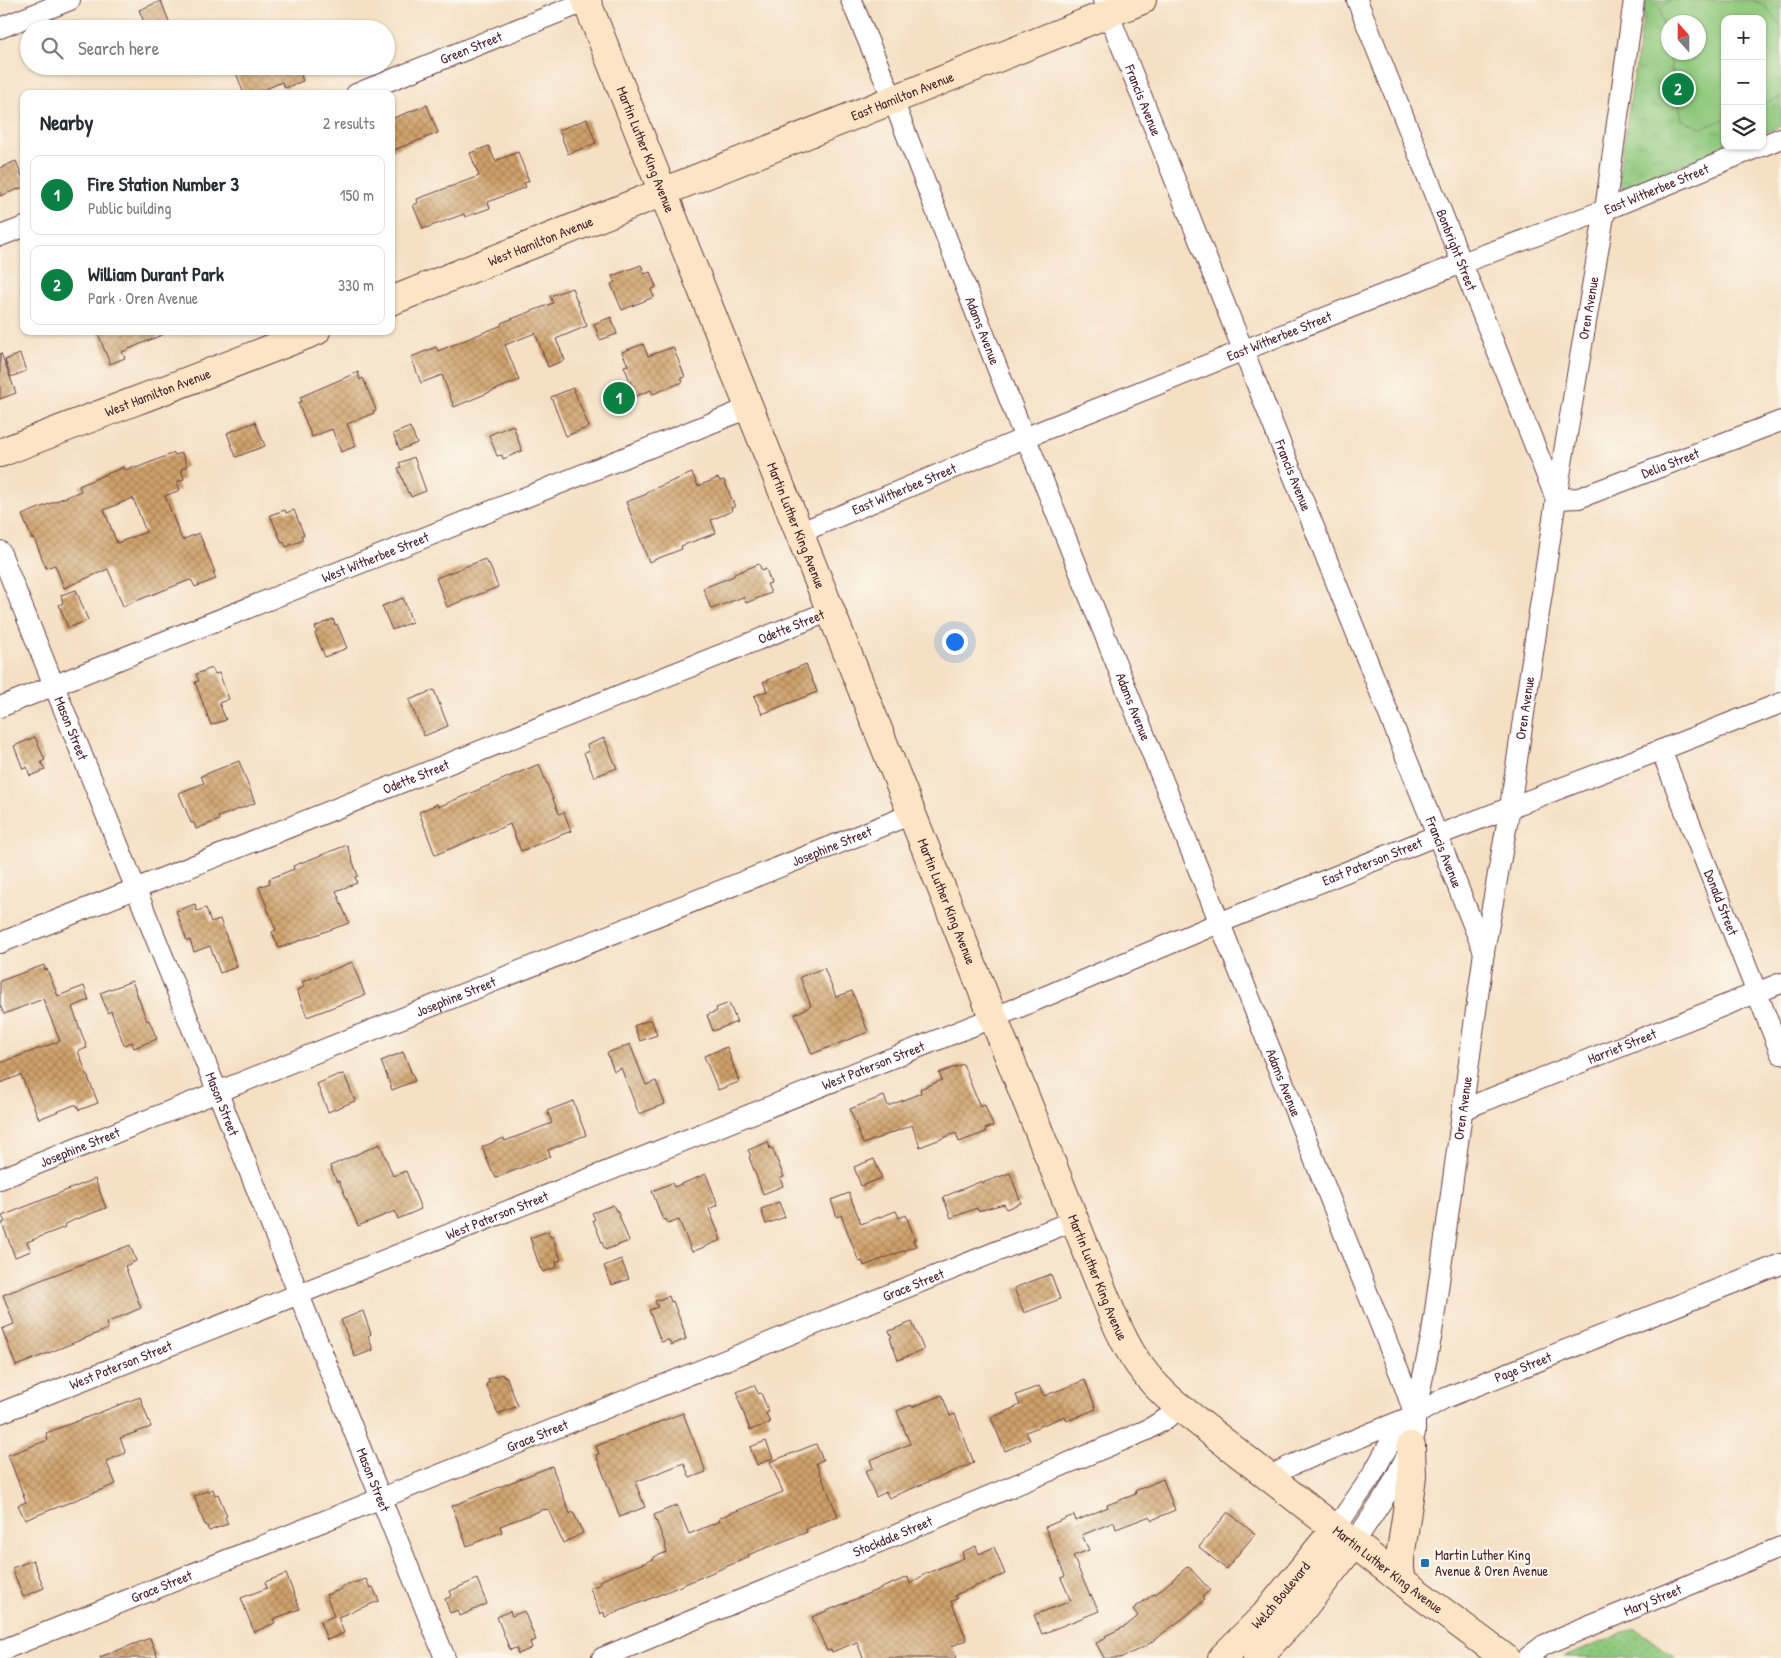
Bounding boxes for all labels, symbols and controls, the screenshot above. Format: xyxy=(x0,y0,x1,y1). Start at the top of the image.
north arrow xyxy=(1661,15,1706,60)
map controls xyxy=(1721,15,1766,150)
button: + xyxy=(1721,15,1766,60)
search box xyxy=(20,20,395,75)
street label: Green Street xyxy=(437,26,505,68)
icon: search xyxy=(38,34,66,62)
text: Search here xyxy=(78,35,159,61)
button: − xyxy=(1721,60,1766,105)
street label: Francis Avenue xyxy=(1120,61,1167,139)
street label: East Hamilton Avenue xyxy=(848,66,957,125)
pin: 2 xyxy=(1662,70,1694,108)
street label: Martin Luther King Avenue xyxy=(613,83,680,216)
button: layers xyxy=(1721,105,1766,150)
text: Nearby xyxy=(40,108,93,137)
text: 2 results xyxy=(323,112,375,134)
street label: East Witherbee Street xyxy=(1601,158,1712,218)
text: Fire Station Number 3 xyxy=(88,171,239,197)
text: 1 xyxy=(54,184,60,206)
text: 150 m xyxy=(340,184,374,206)
text: Public building xyxy=(88,197,171,219)
street label: Bonbright Street xyxy=(1432,206,1482,293)
street label: West Hamilton Avenue xyxy=(485,211,596,270)
text: William Durant Park xyxy=(88,261,224,287)
text: 2 xyxy=(53,274,61,296)
text: 330 m xyxy=(338,274,374,296)
street label: Oren Avenue xyxy=(1573,274,1603,341)
text: Park · Oren Avenue xyxy=(88,287,198,309)
street label: Adams Avenue xyxy=(961,294,1005,368)
street label: East Witherbee Street xyxy=(1224,306,1334,365)
street label: West Hamilton Avenue xyxy=(102,363,214,421)
pin: 1 xyxy=(603,379,635,417)
street label: Francis Avenue xyxy=(1271,436,1317,514)
street label: Delia Street xyxy=(1639,443,1702,482)
street label: East Witherbee Street xyxy=(849,458,959,519)
street label: Martin Luther King Avenue xyxy=(763,459,831,592)
street label: West Witherbee Street xyxy=(319,527,432,587)
street label: Odette Street xyxy=(755,604,827,648)
your location xyxy=(942,629,968,655)
street label: Adams Avenue xyxy=(1112,670,1156,744)
street label: Oren Avenue xyxy=(1510,675,1538,741)
street label: Mason Street xyxy=(50,693,93,763)
street label: Odette Street xyxy=(380,754,452,798)
street label: Francis Avenue xyxy=(1421,813,1468,891)
street label: Josephine Street xyxy=(789,821,875,870)
street label: East Paterson Street xyxy=(1319,832,1425,890)
street label: Martin Luther King Avenue xyxy=(914,835,981,968)
street label: Donald Street xyxy=(1700,867,1743,938)
street label: Josephine Street xyxy=(413,971,499,1021)
street label: Harriet Street xyxy=(1585,1024,1659,1068)
street label: West Paterson Street xyxy=(819,1036,927,1094)
street label: Adams Avenue xyxy=(1262,1046,1306,1120)
street label: Mason Street xyxy=(201,1069,244,1139)
street label: Oren Avenue xyxy=(1448,1075,1476,1141)
street label: Josephine Street xyxy=(37,1122,123,1171)
street label: West Paterson Street xyxy=(443,1186,551,1244)
street label: Martin Luther King Avenue xyxy=(1064,1211,1133,1344)
street label: Grace Street xyxy=(880,1263,947,1305)
street label: West Paterson Street xyxy=(66,1335,175,1393)
street label: Page Street xyxy=(1491,1347,1554,1387)
street label: Grace Street xyxy=(504,1414,571,1456)
street label: Mason Street xyxy=(352,1445,395,1514)
street label: Stockdale Street xyxy=(850,1511,935,1561)
street label: Martin Luther King Avenue xyxy=(1329,1521,1448,1618)
place label: Martin Luther King Avenue & Oren Avenue xyxy=(1435,1545,1549,1580)
street label: Welch Boulevard xyxy=(1247,1557,1314,1633)
marker: Martin Luther King Avenue & Oren Avenue xyxy=(1419,1557,1431,1569)
street label: Grace Street xyxy=(128,1565,195,1607)
street label: Mary Street xyxy=(1621,1579,1684,1620)

